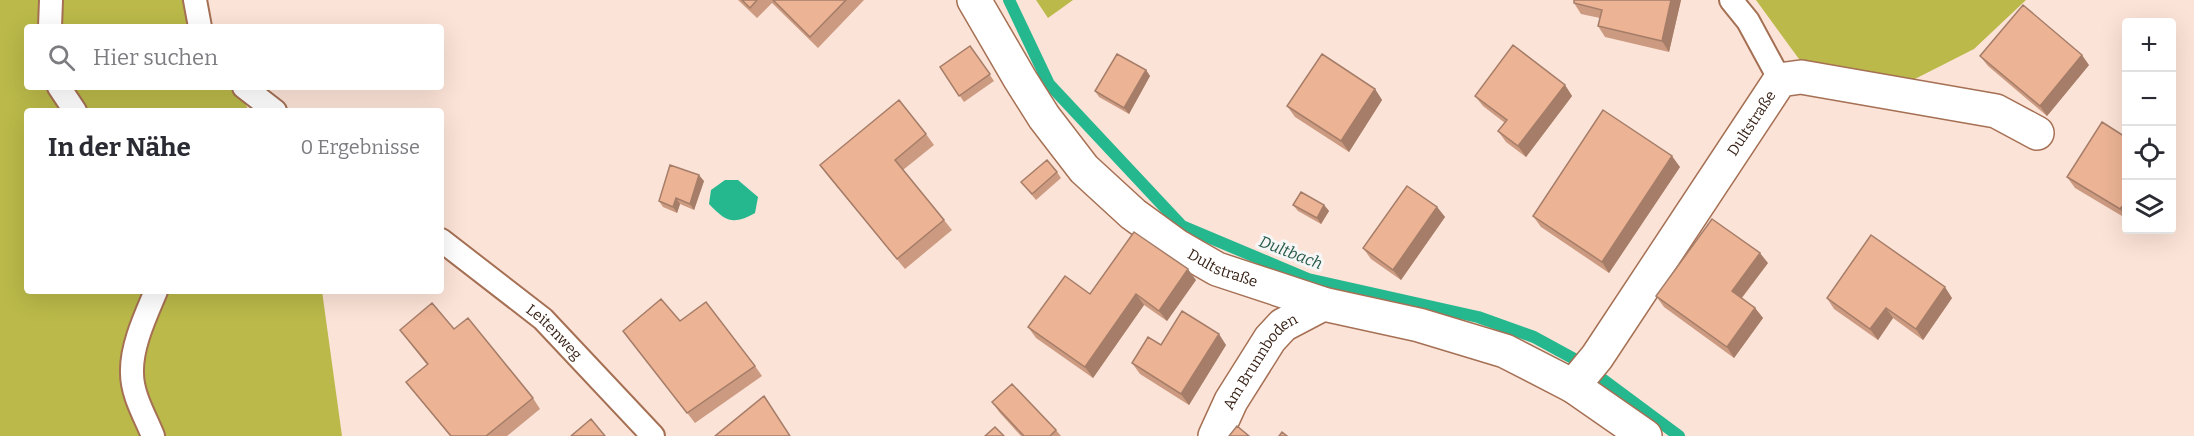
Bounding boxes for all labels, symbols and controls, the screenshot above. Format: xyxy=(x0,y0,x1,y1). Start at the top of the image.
map controls xyxy=(2122,18,2176,234)
button: + xyxy=(2122,18,2176,72)
search box xyxy=(24,24,444,90)
icon: search xyxy=(45,41,78,74)
text: Hier suchen xyxy=(93,44,218,71)
button: − xyxy=(2122,72,2176,126)
street label: Dultstraße xyxy=(1724,87,1780,159)
button: locate xyxy=(2122,126,2176,180)
text: In der Nähe xyxy=(48,132,191,163)
text: 0 Ergebnisse xyxy=(300,135,420,159)
button: layers xyxy=(2122,180,2176,234)
water label: Dultbach xyxy=(1256,232,1325,273)
street label: Dultstraße xyxy=(1185,245,1260,291)
street label: Leitenweg xyxy=(523,300,586,364)
street label: Am Brunnboden xyxy=(1219,310,1301,412)

